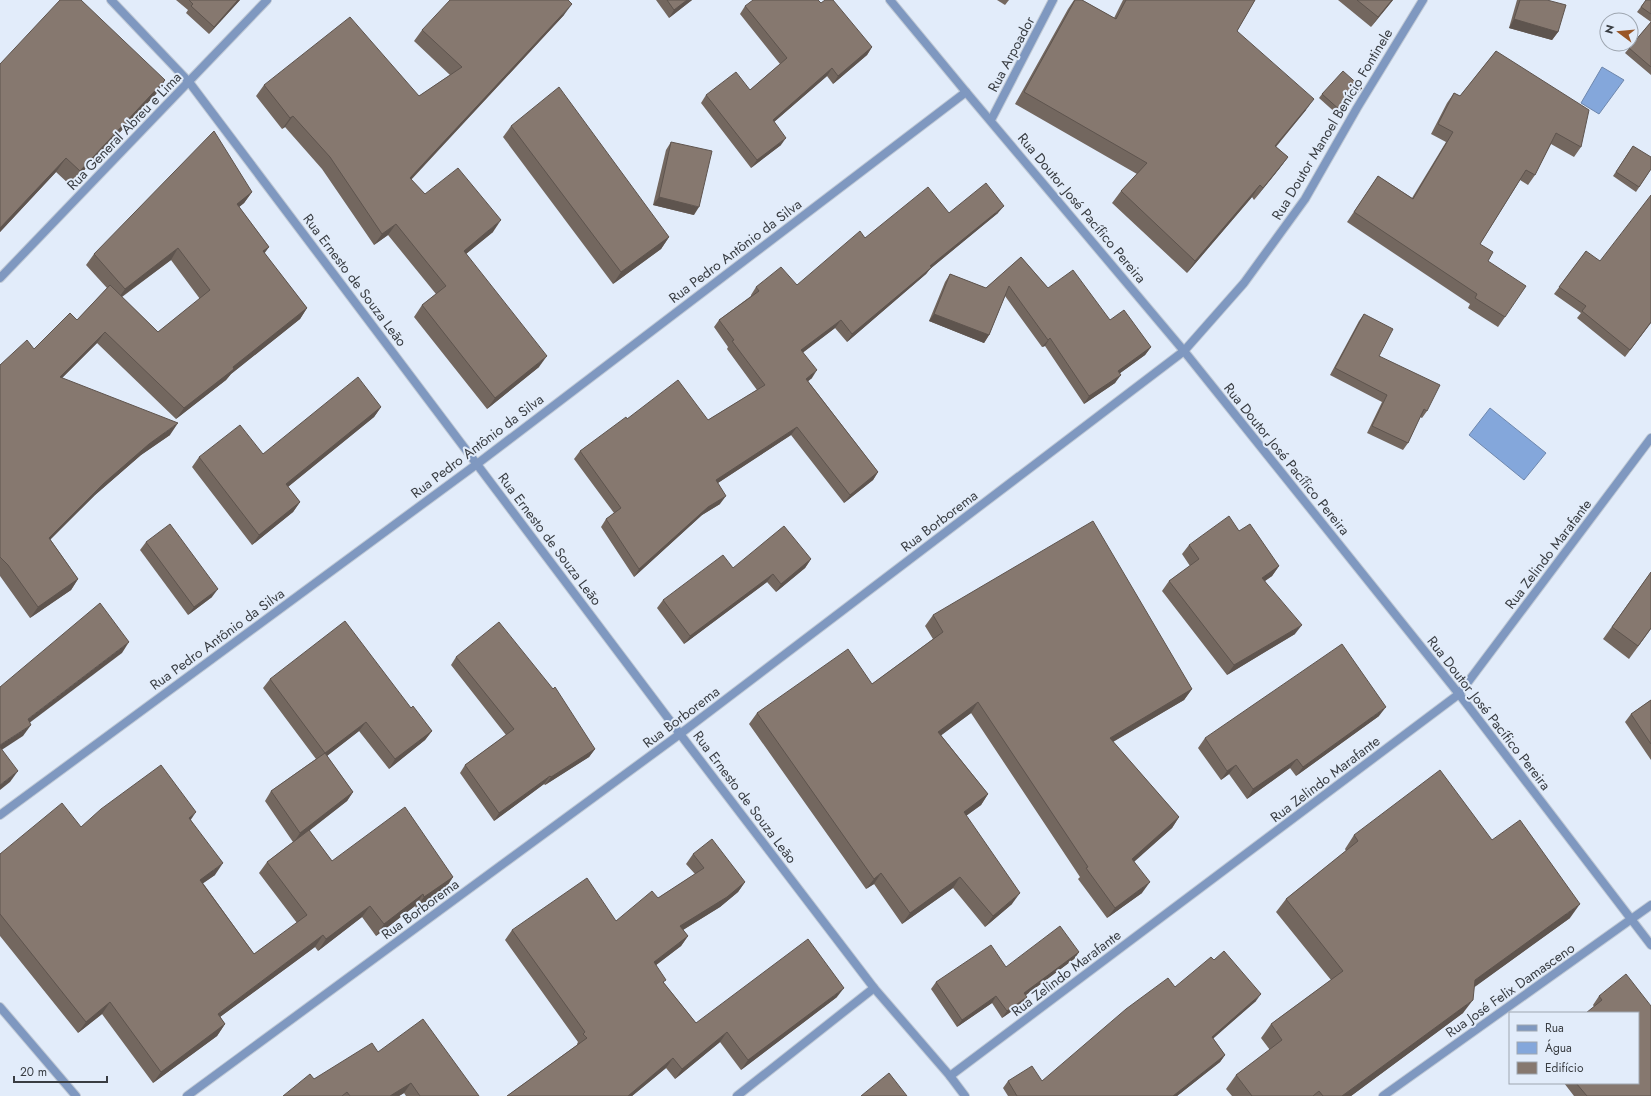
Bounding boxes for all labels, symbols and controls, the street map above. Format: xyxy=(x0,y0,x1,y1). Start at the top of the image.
north arrow xyxy=(1599,12,1639,52)
street label: Rua Arpoador xyxy=(983,13,1039,95)
text: N xyxy=(1600,23,1618,36)
street label: Rua Doutor Manoel Benício Fontinele xyxy=(1267,25,1397,223)
street label: Rua General Abreu e Lima xyxy=(62,67,186,195)
street label: Rua Doutor José Pacífico Pereira xyxy=(1013,129,1151,287)
street label: Rua Pedro Antônio da Silva xyxy=(664,194,806,308)
street label: Rua Ernesto de Souza Leão xyxy=(298,210,412,351)
street label: Rua Doutor José Pacífico Pereira xyxy=(1219,379,1355,539)
street label: Rua Pedro Antônio da Silva xyxy=(406,389,548,503)
street label: Rua Ernesto de Souza Leão xyxy=(493,469,607,610)
street label: Rua Borborema xyxy=(896,485,982,557)
street label: Rua Zelindo Marafante xyxy=(1500,495,1596,613)
street label: Rua Pedro Antônio da Silva xyxy=(146,583,288,695)
street label: Rua Doutor José Pacífico Pereira xyxy=(1422,632,1556,794)
street label: Rua Borborema xyxy=(638,681,724,753)
street label: Rua Ernesto de Souza Leão xyxy=(688,727,802,868)
street label: Rua Zelindo Marafante xyxy=(1266,731,1384,827)
street label: Rua Borborema xyxy=(377,874,463,944)
street label: Rua Zelindo Marafante xyxy=(1007,925,1125,1021)
street label: Rua José Felix Damasceno xyxy=(1442,939,1578,1041)
legend xyxy=(1509,1012,1639,1084)
text: Água xyxy=(1545,1039,1572,1057)
scale bar xyxy=(14,1058,107,1084)
text: Edifício xyxy=(1545,1059,1584,1077)
text: 20 m xyxy=(20,1063,47,1081)

